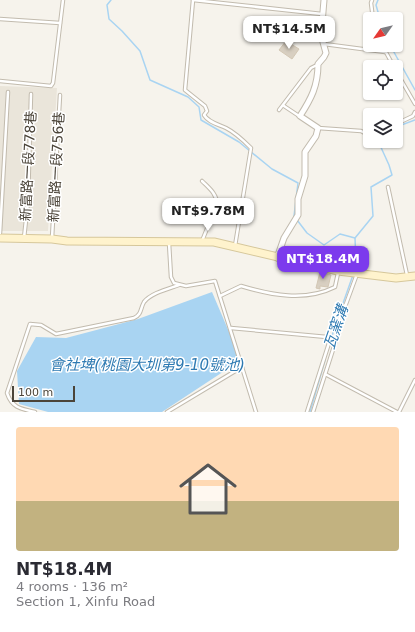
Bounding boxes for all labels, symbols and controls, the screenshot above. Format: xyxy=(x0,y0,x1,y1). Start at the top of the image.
north arrow xyxy=(363,12,403,52)
map controls xyxy=(363,12,403,148)
pin: NT$14.5M xyxy=(248,16,330,50)
text: NT$14.5M xyxy=(252,21,326,36)
button: locate xyxy=(363,60,403,100)
button: layers xyxy=(363,108,403,148)
street label: 新富路一段778巷 xyxy=(17,110,39,222)
street label: 新富路一段756巷 xyxy=(45,111,67,223)
pin: NT$9.78M xyxy=(167,198,249,232)
text: NT$9.78M xyxy=(171,203,245,218)
pin: NT$18.4M xyxy=(282,246,364,280)
text: NT$18.4M xyxy=(286,251,360,266)
water label: 瓦窯溝 xyxy=(320,301,352,351)
water label: 會社埤(桃園大圳第9-10號池) xyxy=(49,356,245,374)
scale bar xyxy=(12,384,75,403)
text: 100 m xyxy=(18,386,53,399)
icon: home xyxy=(172,453,244,525)
text: NT$18.4M xyxy=(16,559,113,579)
text: 4 rooms · 136 m² xyxy=(16,579,128,594)
text: Section 1, Xinfu Road xyxy=(16,594,155,609)

